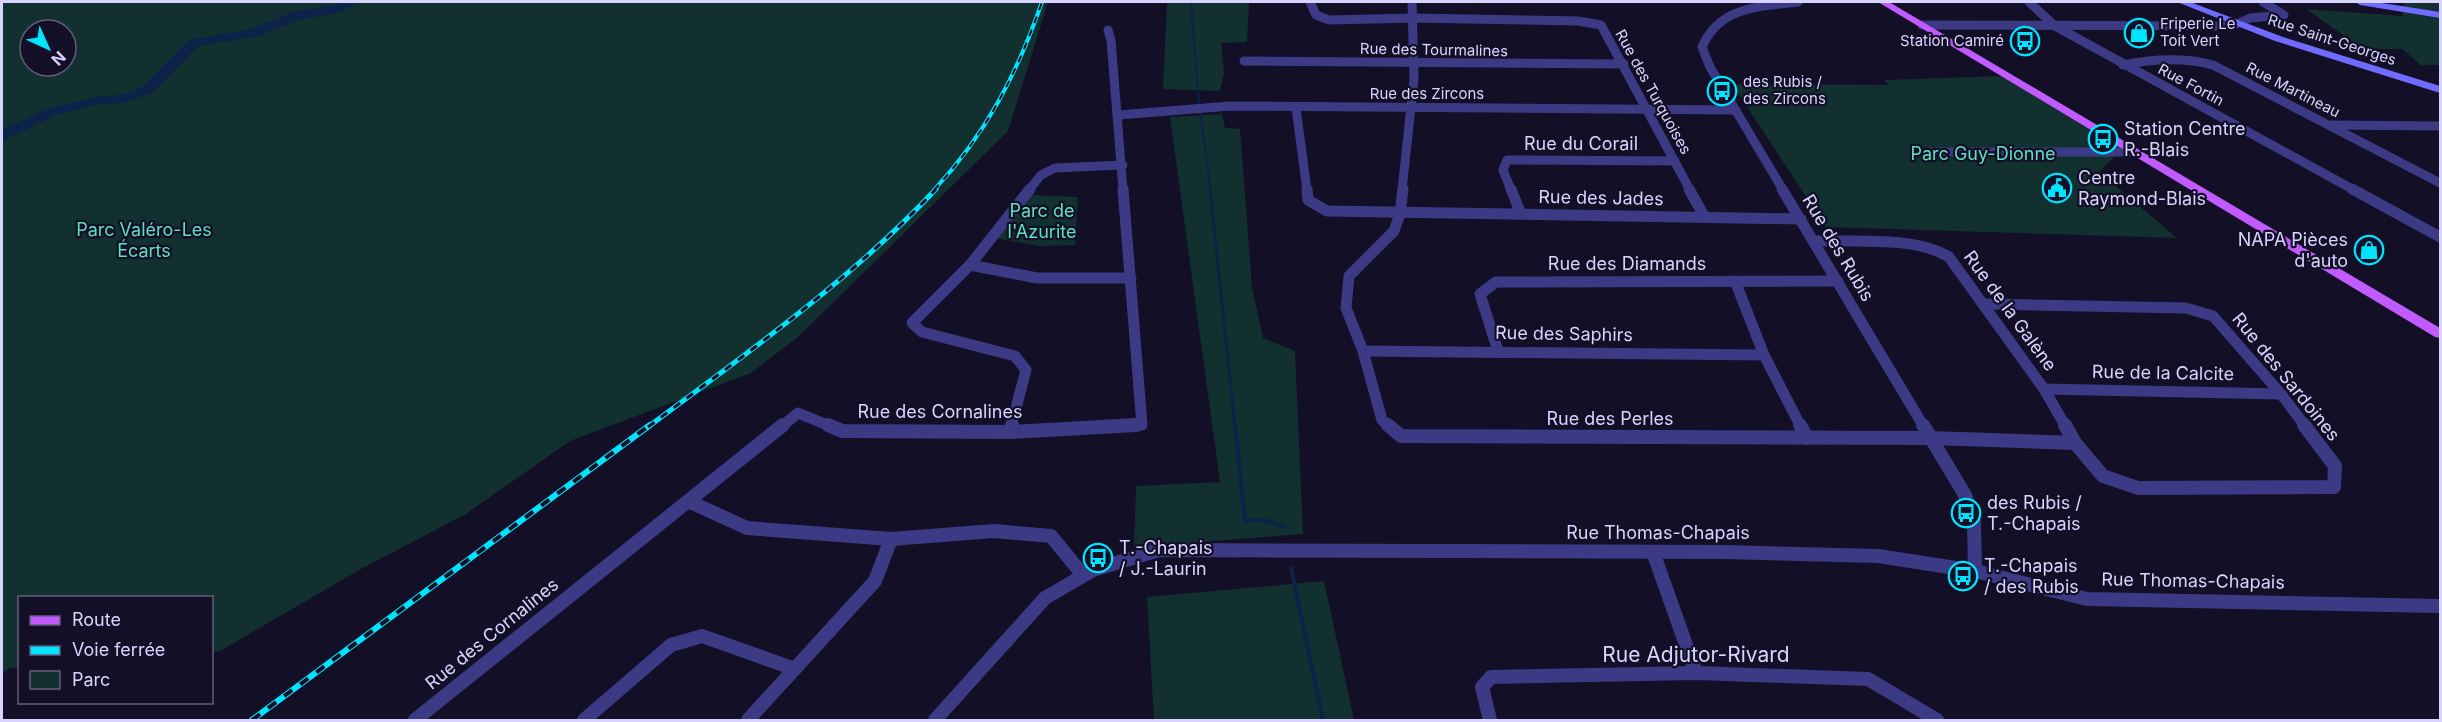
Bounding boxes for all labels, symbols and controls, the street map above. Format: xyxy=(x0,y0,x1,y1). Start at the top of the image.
street label: Rue Saint-Georges xyxy=(2266,10,2399,69)
place label: Friperie Le Toit Vert xyxy=(2160,14,2236,50)
shop icon: Friperie Le Toit Vert xyxy=(2123,17,2155,49)
north arrow xyxy=(18,18,78,78)
bus stop icon: Station Camiré xyxy=(2009,25,2041,57)
street label: Rue des Turquoises xyxy=(1611,26,1696,158)
place label: Station Camiré xyxy=(1900,31,2004,50)
street label: Rue des Tourmalines xyxy=(1360,39,1508,60)
text: N xyxy=(47,47,70,70)
street label: Rue Martineau xyxy=(2243,58,2343,121)
street label: Rue Fortin xyxy=(2155,59,2227,110)
place label: des Rubis / des Zircons xyxy=(1743,72,1826,108)
bus stop icon: des Rubis / des Zircons xyxy=(1706,75,1738,107)
street label: Rue des Zircons xyxy=(1370,84,1484,103)
place label: Station Centre R.-Blais xyxy=(2124,118,2246,160)
bus stop icon: Station Centre R.-Blais xyxy=(2087,123,2119,155)
street label: Rue du Corail xyxy=(1524,133,1638,154)
park label: Parc Guy-Dionne xyxy=(1910,143,2056,164)
place label: Centre Raymond-Blais xyxy=(2078,167,2206,209)
public building icon: Centre Raymond-Blais xyxy=(2041,172,2073,204)
street label: Rue des Jades xyxy=(1538,186,1664,209)
street label: Rue des Rubis xyxy=(1798,190,1879,305)
park label: Parc de l'Azurite xyxy=(1008,200,1076,242)
park label: Parc Valéro-Les Écarts xyxy=(76,219,212,261)
place label: NAPA Pièces d'auto xyxy=(2238,229,2348,271)
shop icon: NAPA Pièces d'auto xyxy=(2353,234,2385,266)
street label: Rue de la Galène xyxy=(1960,247,2061,375)
street label: Rue des Diamands xyxy=(1548,253,1706,274)
street label: Rue des Sardoines xyxy=(2228,308,2345,445)
street label: Rue des Saphirs xyxy=(1495,322,1633,345)
street label: Rue de la Calcite xyxy=(2092,361,2234,384)
street label: Rue des Cornalines xyxy=(858,401,1022,422)
street label: Rue des Perles xyxy=(1546,408,1674,429)
place label: des Rubis / T.-Chapais xyxy=(1987,492,2082,534)
bus stop icon: des Rubis / T.-Chapais xyxy=(1950,497,1982,529)
street label: Rue Thomas-Chapais xyxy=(1566,522,1750,543)
place label: T.-Chapais / J.-Laurin xyxy=(1119,537,1213,579)
bus stop icon: T.-Chapais / J.-Laurin xyxy=(1082,542,1114,574)
place label: T.-Chapais / des Rubis xyxy=(1984,555,2079,597)
bus stop icon: T.-Chapais / des Rubis xyxy=(1947,560,1979,592)
street label: Rue Thomas-Chapais xyxy=(2101,568,2285,593)
street label: Rue des Cornalines xyxy=(421,574,562,694)
legend xyxy=(18,596,213,704)
text: Route xyxy=(72,609,121,630)
text: Voie ferrée xyxy=(72,639,165,660)
street label: Rue Adjutor-Rivard xyxy=(1602,642,1790,667)
text: Parc xyxy=(72,669,110,690)

